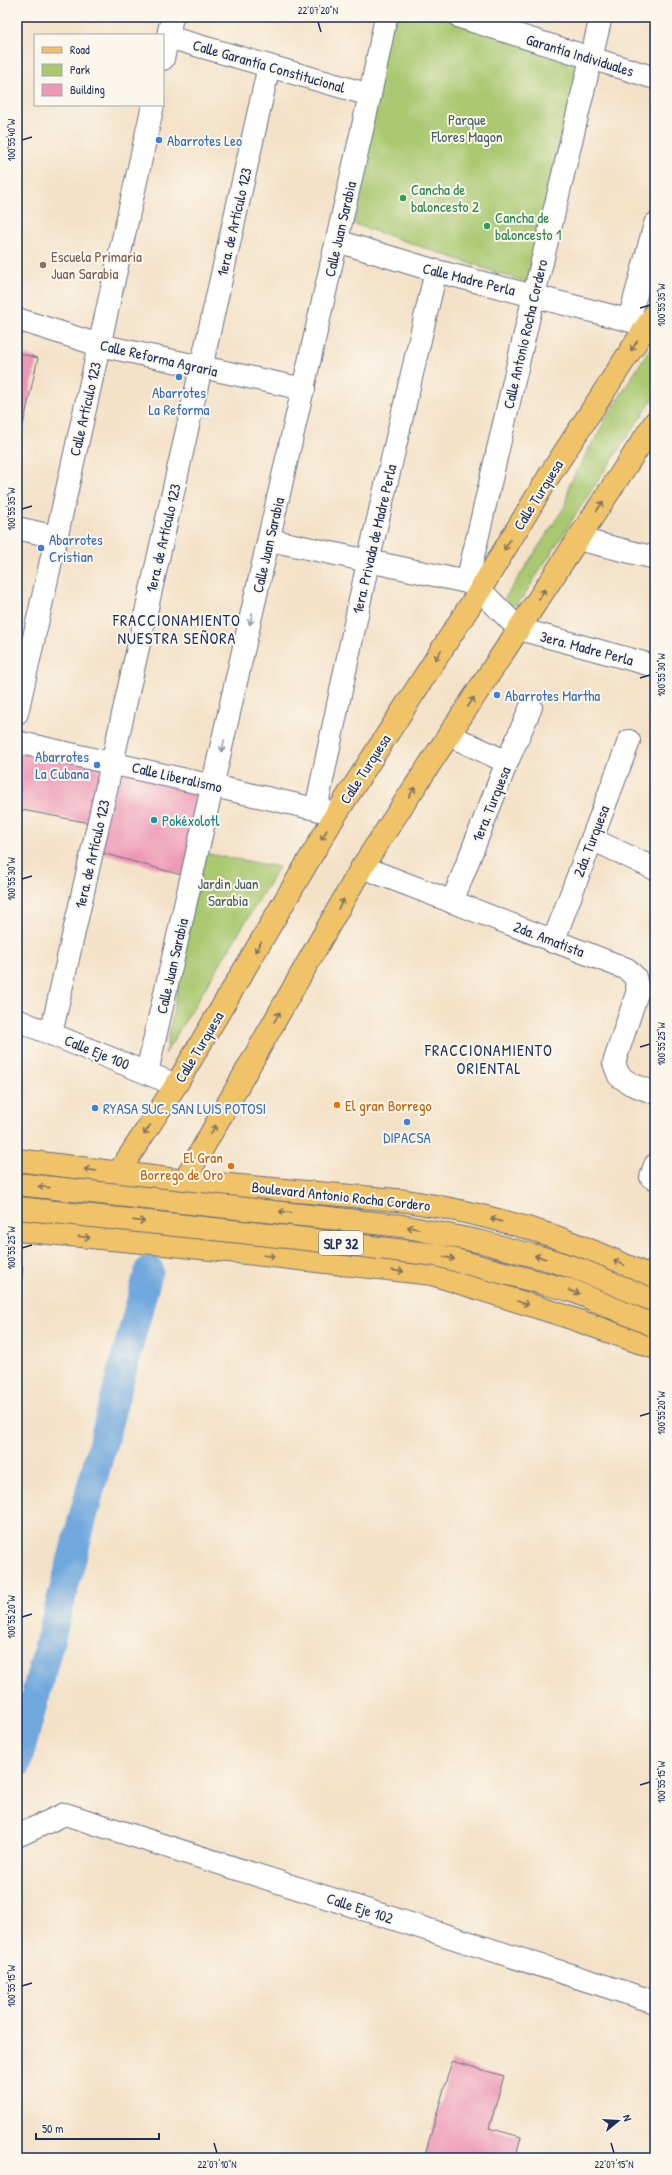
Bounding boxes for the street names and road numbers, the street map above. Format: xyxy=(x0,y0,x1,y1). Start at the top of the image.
street label: Garantía Individuales xyxy=(524,29,637,81)
street label: Calle Garantía Constitucional xyxy=(190,34,348,98)
street label: 1era. de Artículo 123 xyxy=(211,165,257,278)
street label: Calle Juan Sarabia xyxy=(319,179,361,279)
street label: Calle Madre Perla xyxy=(421,257,518,301)
street label: Calle Antonio Rocha Cordero xyxy=(498,257,552,411)
street label: Calle Reforma Agraria xyxy=(98,334,220,382)
street label: Calle Artículo 123 xyxy=(64,360,106,458)
street label: Calle Turquesa xyxy=(508,456,568,534)
street label: 1era. Privada de Madre Perla xyxy=(347,462,401,616)
street label: 1era. de Artículo 123 xyxy=(140,481,186,594)
street label: Calle Juan Sarabia xyxy=(247,495,289,595)
street label: 3era. Madre Perla xyxy=(538,625,636,671)
street label: Calle Turquesa xyxy=(335,730,395,808)
street label: Calle Liberalismo xyxy=(130,756,224,798)
street label: 1era. Turquesa xyxy=(466,763,516,845)
street label: 1era. de Artículo 123 xyxy=(69,797,115,910)
street label: 2da. Turquesa xyxy=(568,802,614,880)
street label: Calle Juan Sarabia xyxy=(151,916,193,1016)
street label: 2da. Amatista xyxy=(511,916,587,962)
street label: Calle Turquesa xyxy=(170,1007,228,1086)
street label: Calle Eje 100 xyxy=(61,1029,133,1075)
street label: Boulevard Antonio Rocha Cordero xyxy=(251,1176,431,1216)
road number: SLP 32 xyxy=(319,1231,363,1255)
street label: Calle Eje 102 xyxy=(324,1887,396,1929)

